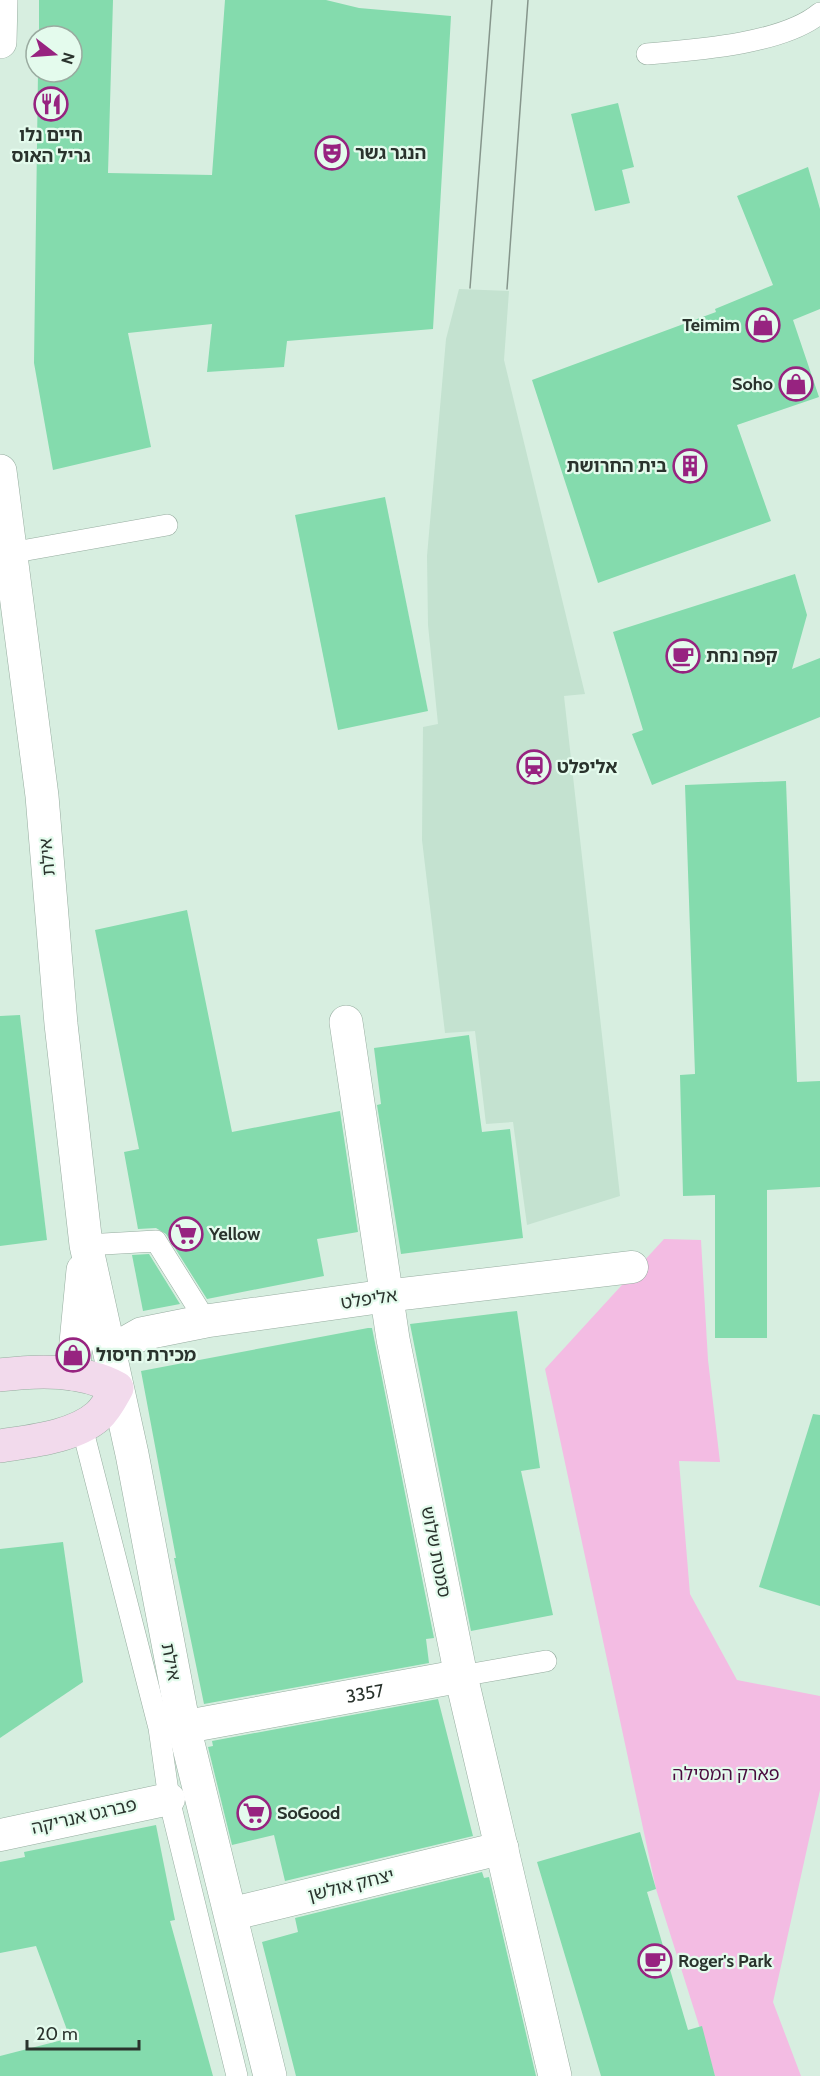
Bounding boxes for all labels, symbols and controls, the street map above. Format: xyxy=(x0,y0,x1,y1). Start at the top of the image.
north arrow xyxy=(24,24,84,84)
text: N xyxy=(57,50,79,66)
restaurant icon: חיים נלו גריל האוס xyxy=(33,86,69,122)
place label: חיים נלו גריל האוס xyxy=(11,124,91,167)
theatre icon: הנגר גשר xyxy=(314,135,350,171)
place label: הנגר גשר xyxy=(355,142,426,164)
shop icon: Teimim xyxy=(745,307,781,343)
place label: Teimim xyxy=(682,314,740,336)
shop icon: Soho xyxy=(778,366,814,402)
place label: Soho xyxy=(732,373,773,395)
building icon: בית החרושת xyxy=(672,448,708,484)
place label: בית החרושת xyxy=(566,455,667,477)
cafe icon: קפה נחת xyxy=(665,638,701,674)
place label: קפה נחת xyxy=(706,645,778,667)
station icon: אליפלט xyxy=(516,749,552,785)
place label: אליפלט xyxy=(557,756,618,778)
street label: אילת xyxy=(34,837,60,877)
supermarket icon: Yellow xyxy=(168,1216,204,1252)
place label: Yellow xyxy=(208,1223,260,1245)
street label: אליפלט xyxy=(339,1284,399,1314)
shop icon: מכירת חיסול xyxy=(55,1337,91,1373)
place label: מכירת חיסול xyxy=(96,1344,197,1366)
street label: סמטת שלוש xyxy=(416,1505,456,1599)
street label: אילת xyxy=(157,1641,185,1683)
street label: 3357 xyxy=(344,1679,386,1708)
park label: פארק המסילה xyxy=(672,1763,780,1785)
street label: פברגט אנריקה xyxy=(29,1793,139,1839)
supermarket icon: SoGood xyxy=(236,1795,272,1831)
place label: SoGood xyxy=(277,1802,340,1824)
street label: יצחק אולשן xyxy=(306,1864,396,1906)
cafe icon: Roger's Park xyxy=(637,1943,673,1979)
place label: Roger's Park xyxy=(678,1950,773,1972)
scale bar xyxy=(27,2013,140,2051)
text: 20 m xyxy=(36,2023,78,2045)

